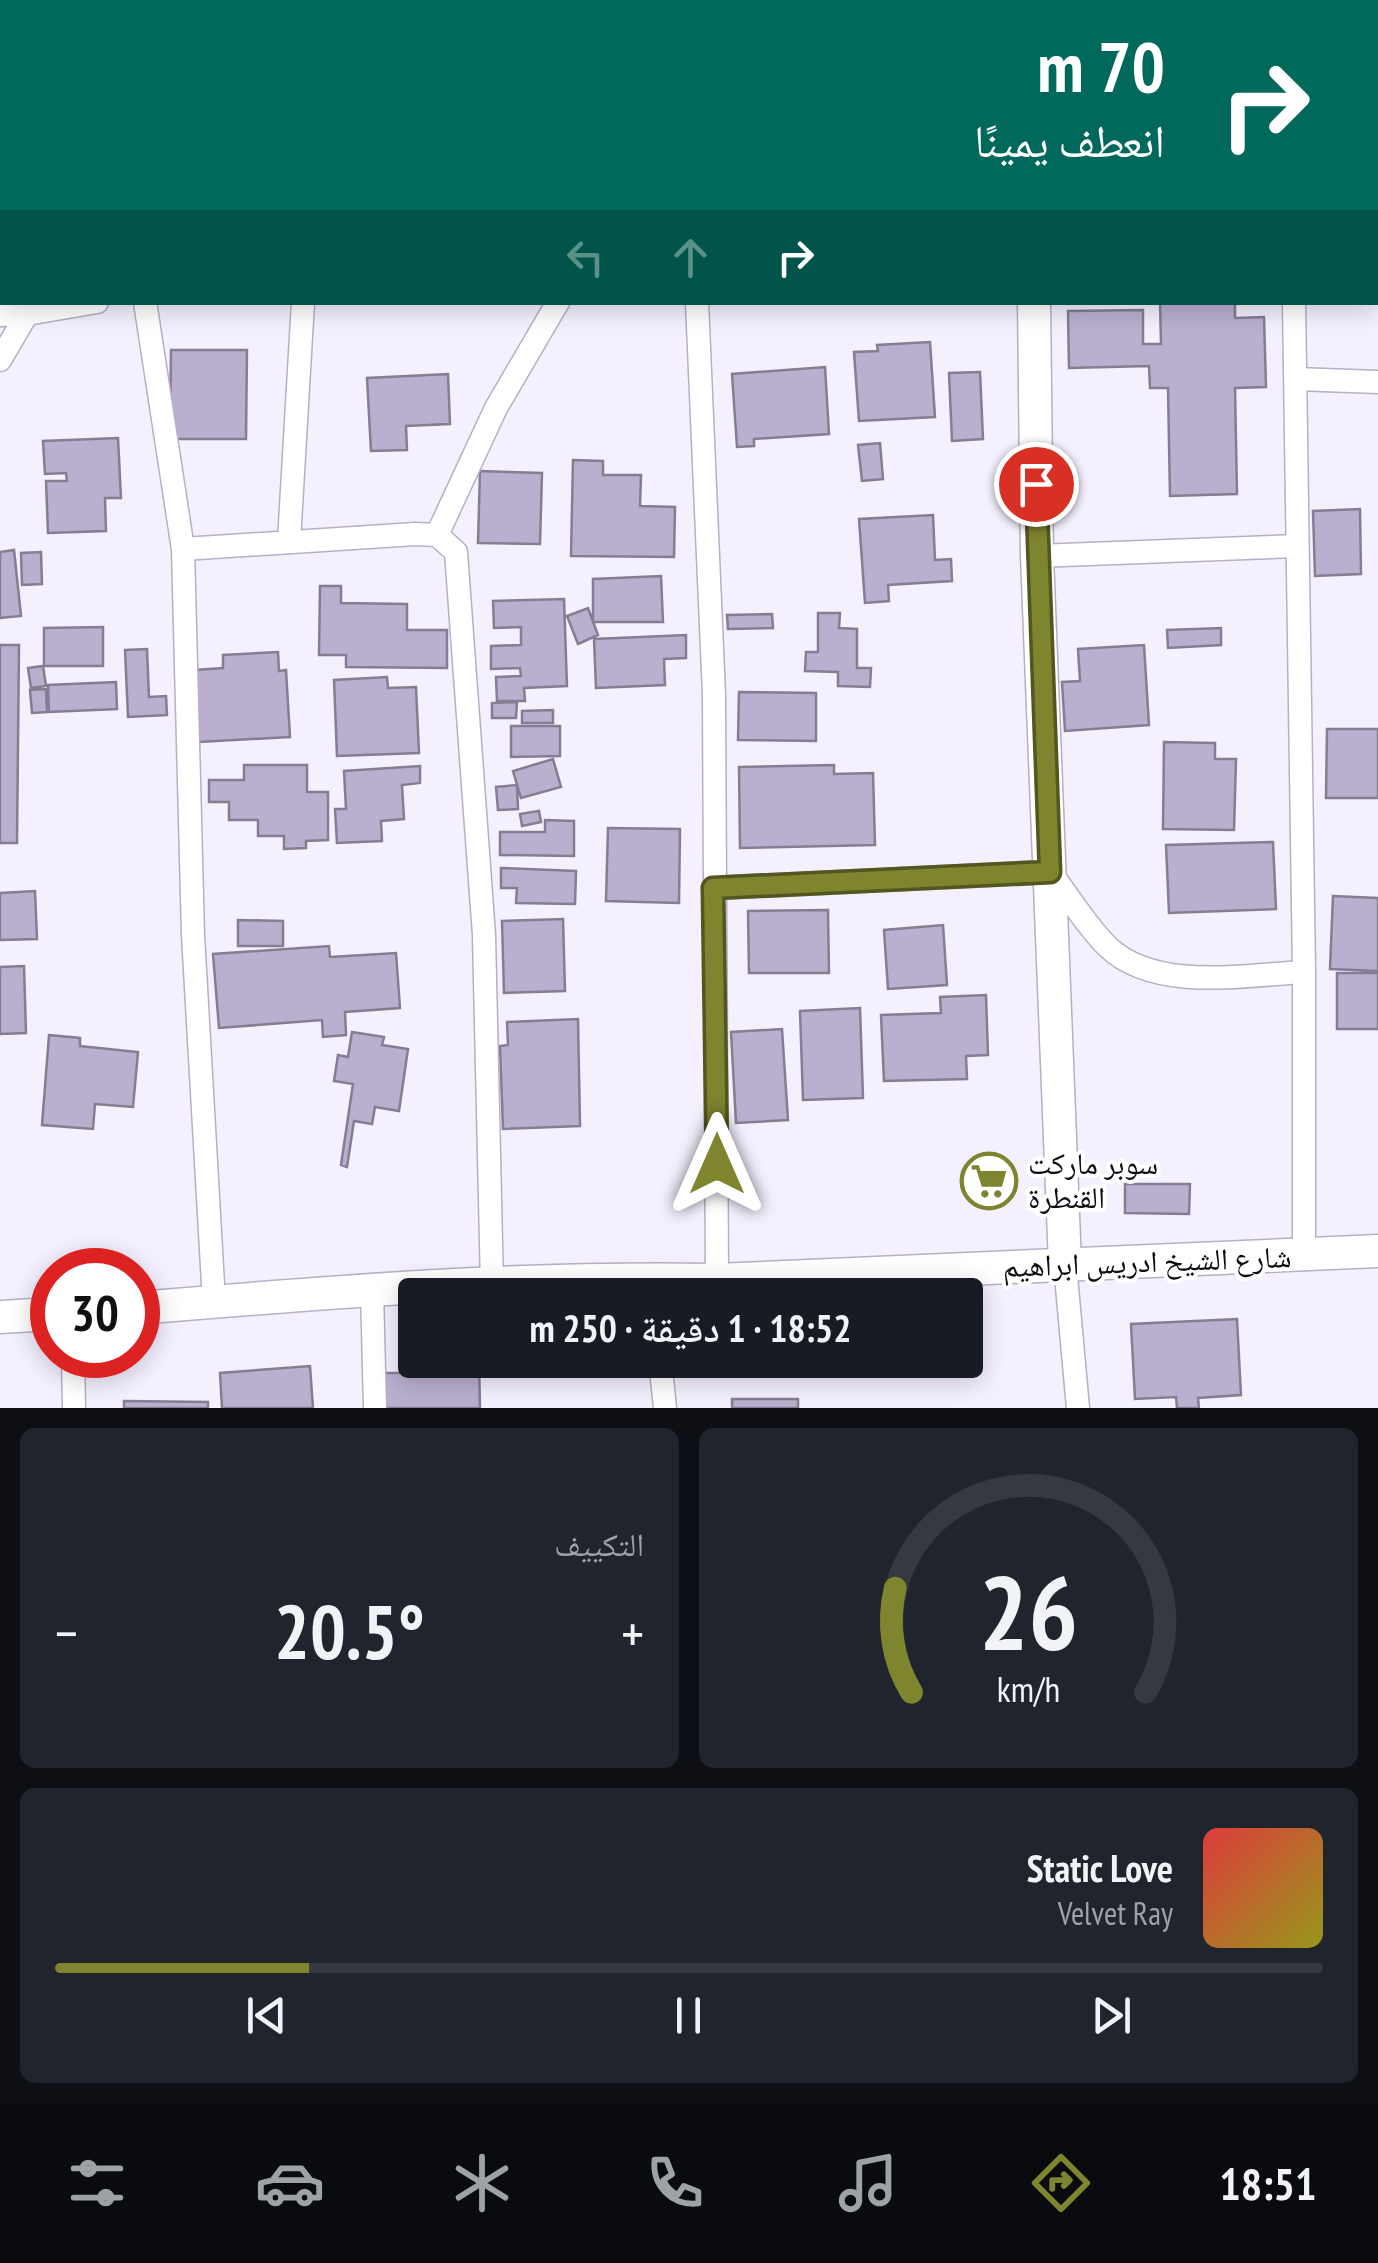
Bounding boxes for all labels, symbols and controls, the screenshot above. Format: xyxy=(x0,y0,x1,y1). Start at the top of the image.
text: 70 m xyxy=(1037,21,1165,111)
icon: right xyxy=(1200,40,1330,170)
text: انعطف يمينًا xyxy=(974,111,1165,169)
icon: left xyxy=(558,230,613,285)
icon: ahead xyxy=(663,230,718,285)
icon: right xyxy=(768,230,823,285)
pin xyxy=(994,442,1079,527)
icon: arrive xyxy=(1009,457,1064,512)
position arrow xyxy=(665,1112,769,1216)
place label: سوبر ماركت القنطرة xyxy=(1028,1143,1158,1216)
supermarket icon: سوبر ماركت القنطرة xyxy=(959,1151,1019,1211)
street label: شارع الشيخ ادريس ابراهيم xyxy=(1002,1236,1292,1287)
speed limit sign: 30 xyxy=(30,1248,160,1378)
text: 18:52 · 1 دقيقة · 250 m xyxy=(530,1303,851,1352)
text: التكييف xyxy=(554,1523,644,1565)
text: 26 xyxy=(979,1544,1078,1679)
text: 20.5° xyxy=(274,1583,425,1680)
text: − xyxy=(55,1597,78,1668)
text: + xyxy=(621,1597,644,1668)
text: km/h xyxy=(997,1666,1060,1712)
text: Static Love xyxy=(1027,1843,1173,1892)
text: Velvet Ray xyxy=(1058,1892,1173,1934)
icon: previous xyxy=(239,1988,294,2043)
icon: pause xyxy=(661,1988,716,2043)
icon: next xyxy=(1084,1988,1139,2043)
icon: filters xyxy=(62,2148,132,2218)
icon: car xyxy=(255,2148,325,2218)
icon: climate xyxy=(447,2148,517,2218)
icon: phone xyxy=(640,2148,710,2218)
icon: music xyxy=(833,2148,903,2218)
icon: directions xyxy=(1026,2148,1096,2218)
text: 18:51 xyxy=(1219,2154,1317,2212)

